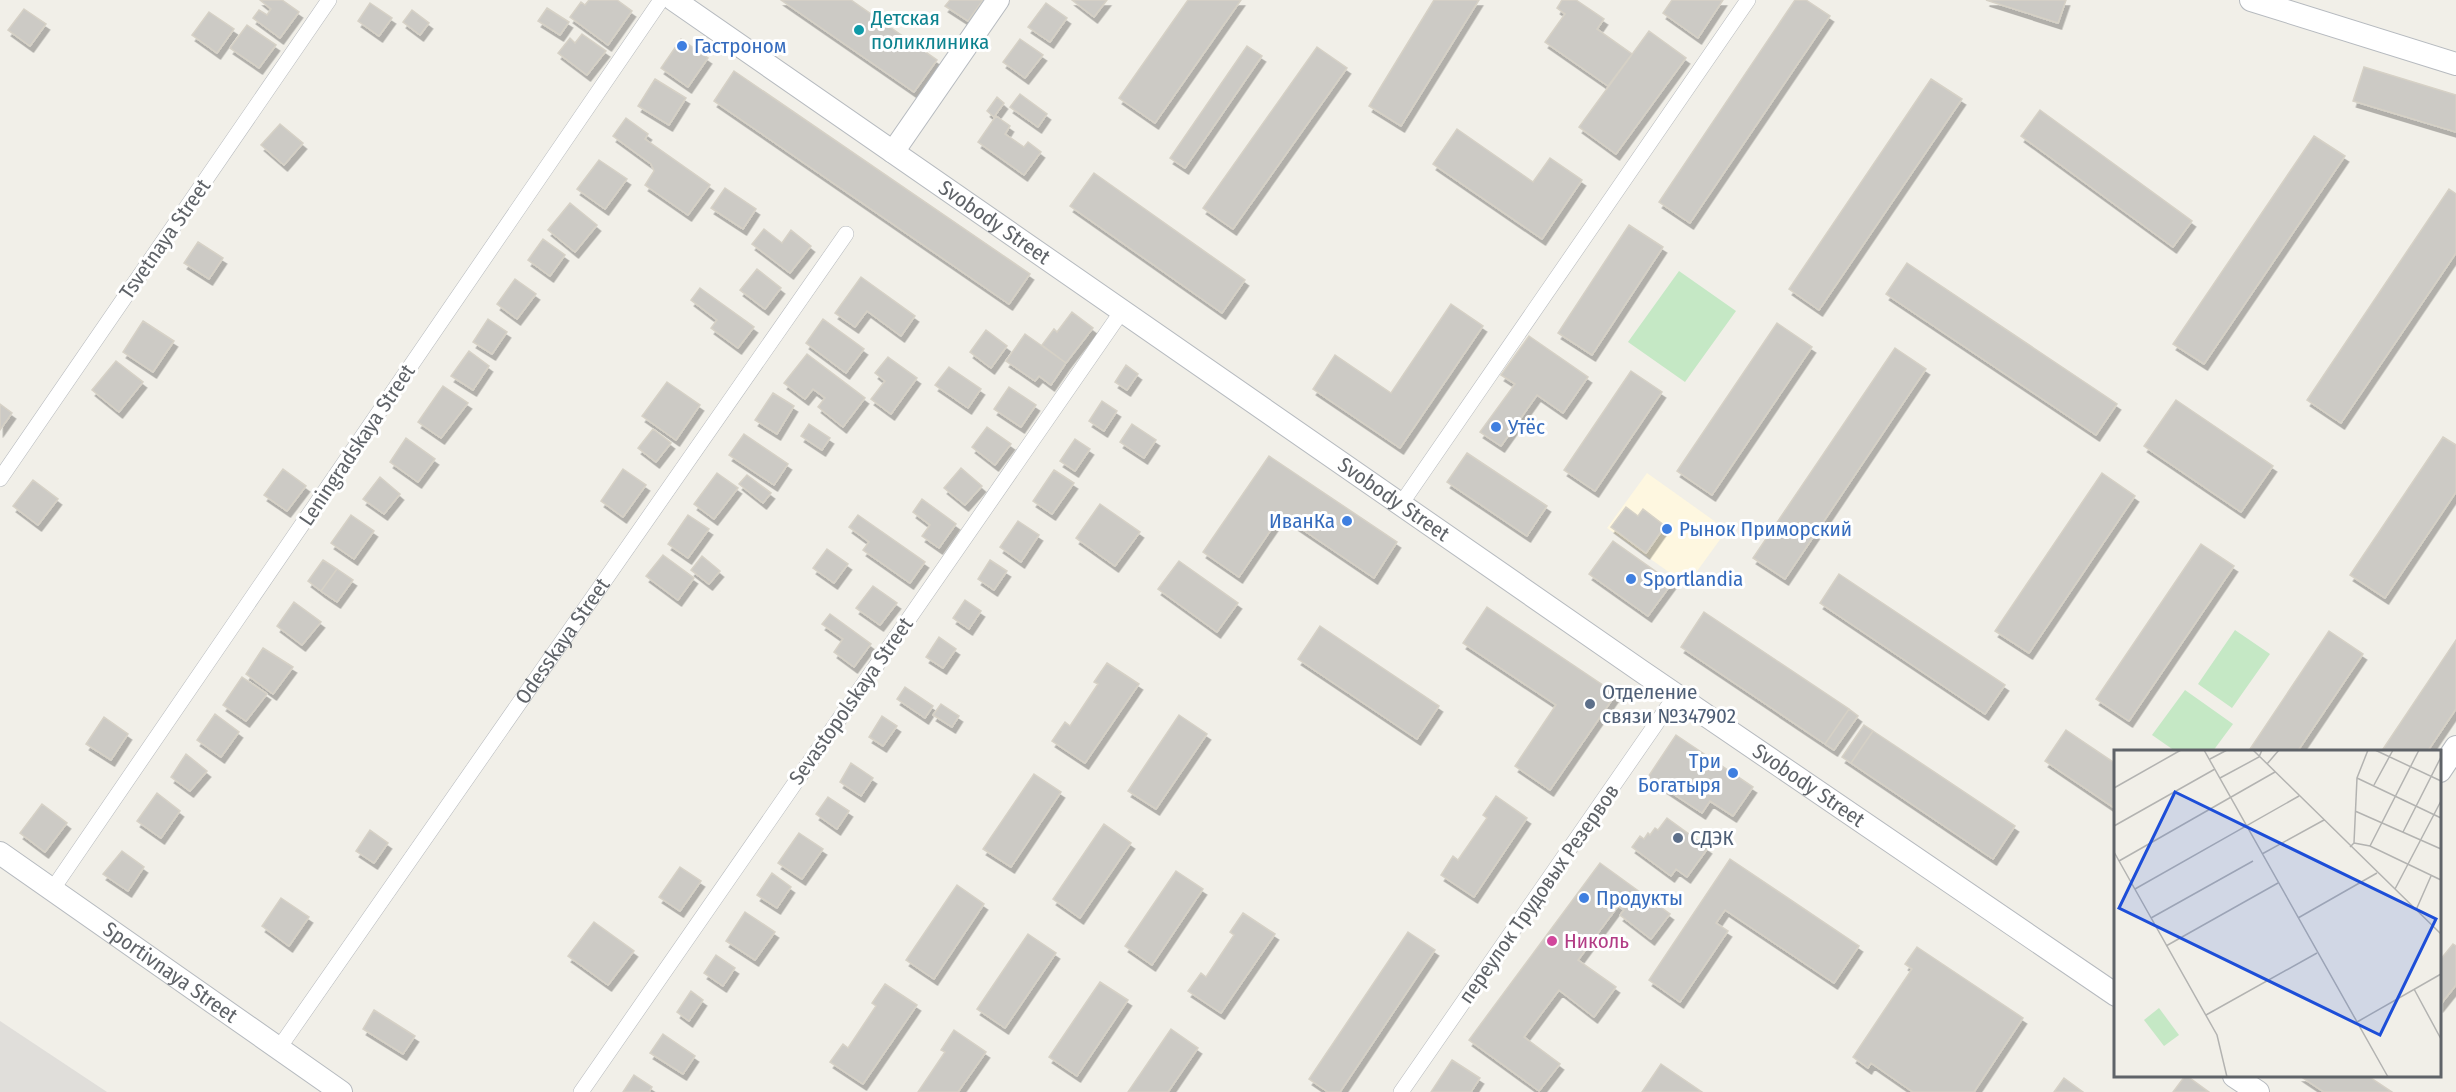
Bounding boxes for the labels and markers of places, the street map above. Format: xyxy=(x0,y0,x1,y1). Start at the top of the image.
place label: Детская поликлиника xyxy=(870,5,989,55)
marker: Детская поликлиника xyxy=(852,23,866,37)
place label: Гастроном xyxy=(694,33,787,59)
marker: Гастроном xyxy=(675,39,689,53)
place label: Утёс xyxy=(1507,414,1545,440)
marker: Утёс xyxy=(1489,420,1503,434)
place label: ИванКа xyxy=(1269,508,1335,534)
marker: ИванКа xyxy=(1340,514,1354,528)
place label: Рынок Приморский xyxy=(1679,516,1852,542)
marker: Рынок Приморский xyxy=(1660,522,1674,536)
place label: Sportlandia xyxy=(1643,566,1743,592)
marker: Sportlandia xyxy=(1624,572,1638,586)
place label: Отделение связи №347902 xyxy=(1602,679,1736,729)
marker: Отделение связи №347902 xyxy=(1583,697,1597,711)
place label: Три Богатыря xyxy=(1638,748,1721,798)
marker: Три Богатыря xyxy=(1726,766,1740,780)
place label: СДЭК xyxy=(1690,825,1734,851)
marker: СДЭК xyxy=(1671,831,1685,845)
place label: Продукты xyxy=(1596,885,1683,911)
marker: Продукты xyxy=(1577,891,1591,905)
place label: Николь xyxy=(1564,928,1629,954)
marker: Николь xyxy=(1545,934,1559,948)

